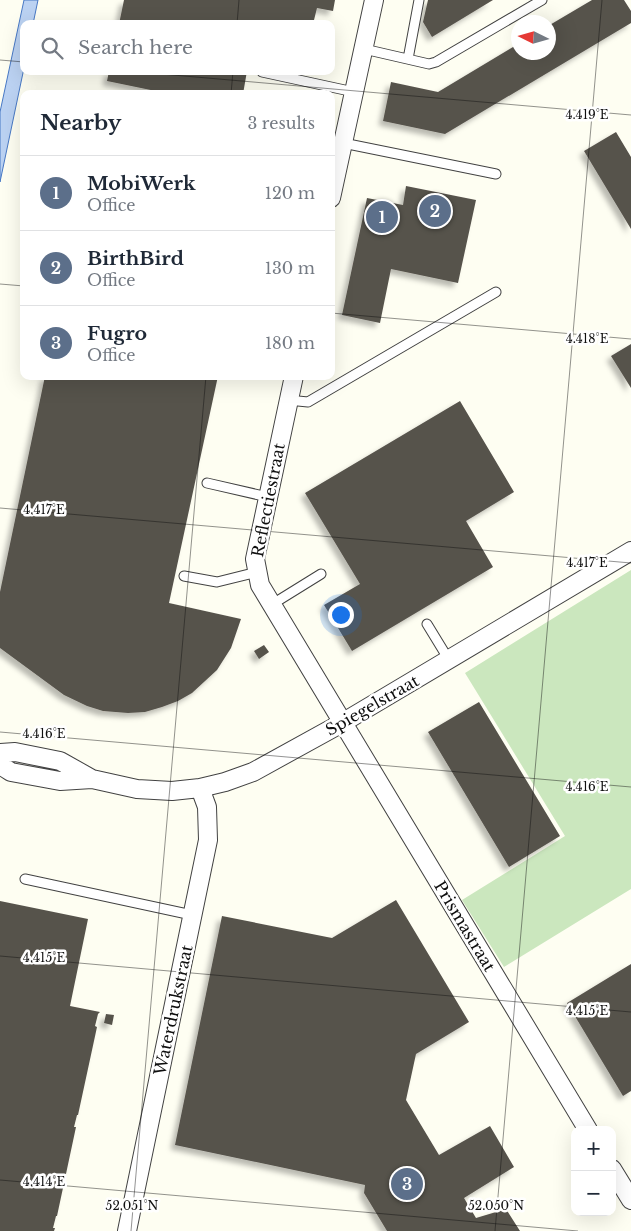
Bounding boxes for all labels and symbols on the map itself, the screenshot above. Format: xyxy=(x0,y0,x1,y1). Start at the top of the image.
north arrow xyxy=(511,15,556,60)
text: 4.419°E xyxy=(565,107,609,122)
pin: 2 xyxy=(419,192,451,230)
pin: 1 xyxy=(366,198,398,236)
text: 4.418°E xyxy=(566,331,609,346)
street label: Reflectiestraat xyxy=(247,441,289,559)
text: 4.417°E xyxy=(23,502,65,517)
text: 4.417°E xyxy=(566,555,608,570)
your location xyxy=(328,602,354,628)
street label: Spiegelstraat xyxy=(322,670,422,740)
text: 4.416°E xyxy=(22,726,66,741)
text: 4.416°E xyxy=(565,779,609,794)
street label: Prismastraat xyxy=(430,877,500,975)
street label: Waterdrukstraat xyxy=(149,943,197,1078)
text: 4.415°E xyxy=(23,950,65,965)
text: 4.415°E xyxy=(566,1003,608,1018)
pin: 3 xyxy=(391,1165,423,1203)
text: 4.414°E xyxy=(23,1174,65,1189)
text: 52.051°N xyxy=(106,1198,159,1213)
text: 52.050°N xyxy=(468,1198,524,1213)

